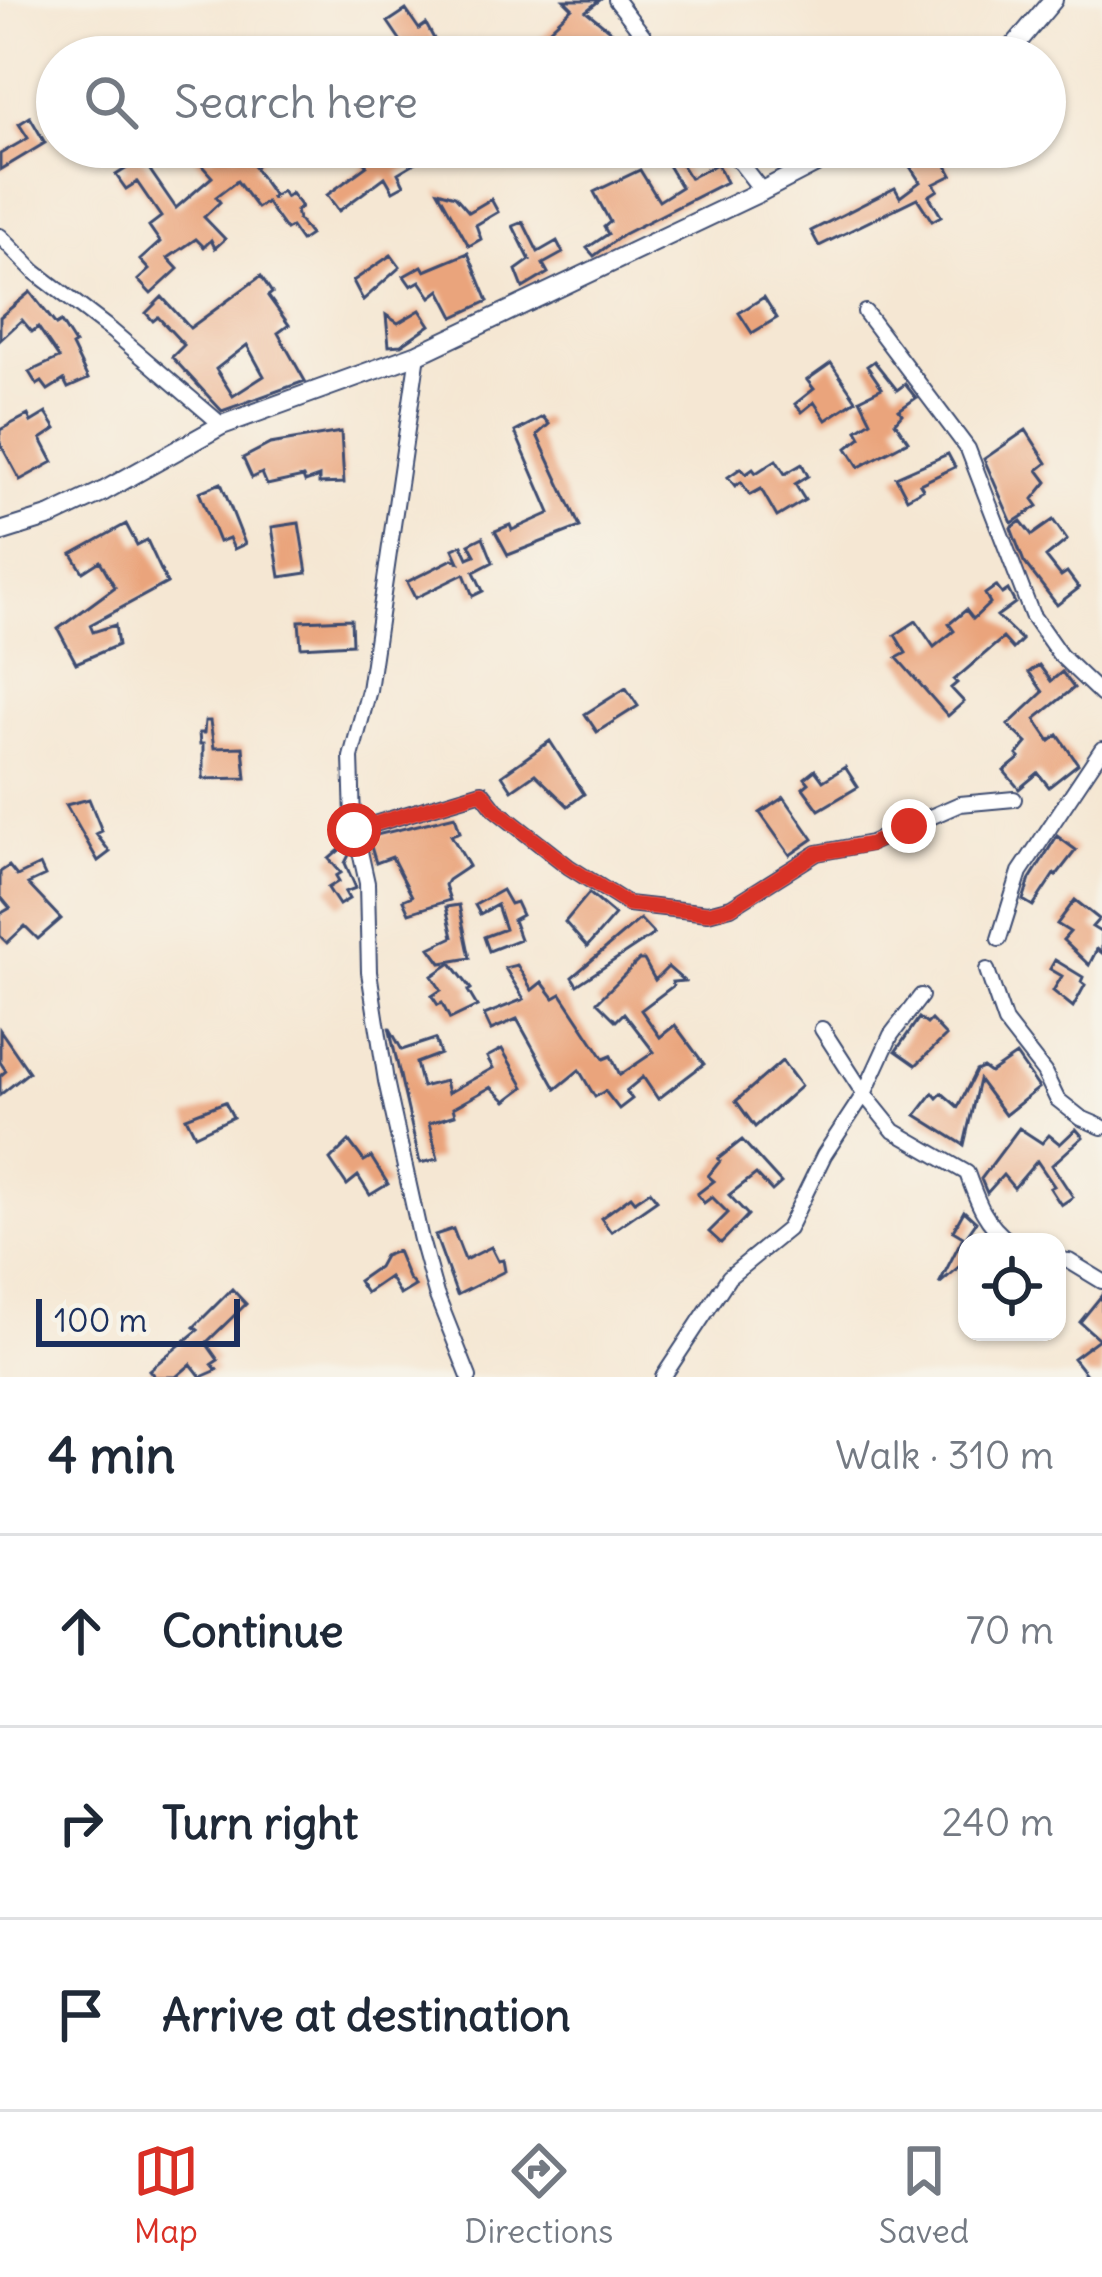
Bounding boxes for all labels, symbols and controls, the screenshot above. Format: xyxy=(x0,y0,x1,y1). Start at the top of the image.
search box xyxy=(36,36,1066,168)
icon: search xyxy=(78,69,144,135)
text: Search here xyxy=(174,74,418,130)
route end xyxy=(882,799,936,853)
route start xyxy=(327,803,381,857)
map controls xyxy=(958,1233,1066,1341)
button: locate xyxy=(958,1233,1066,1341)
scale bar xyxy=(36,1293,240,1346)
text: 100 m xyxy=(54,1299,147,1341)
text: 4 min xyxy=(48,1423,175,1487)
text: Walk · 310 m xyxy=(835,1431,1054,1480)
icon: ahead xyxy=(48,1598,114,1664)
text: Continue xyxy=(162,1603,344,1659)
text: 70 m xyxy=(966,1606,1054,1655)
icon: right xyxy=(48,1790,114,1856)
text: Turn right xyxy=(162,1795,358,1851)
text: 240 m xyxy=(942,1798,1054,1847)
icon: arrive xyxy=(48,1982,114,2048)
text: Arrive at destination xyxy=(162,1987,571,2043)
tab: Map xyxy=(133,2138,199,2252)
tab: Directions xyxy=(464,2138,613,2252)
tab: Saved xyxy=(879,2138,969,2252)

